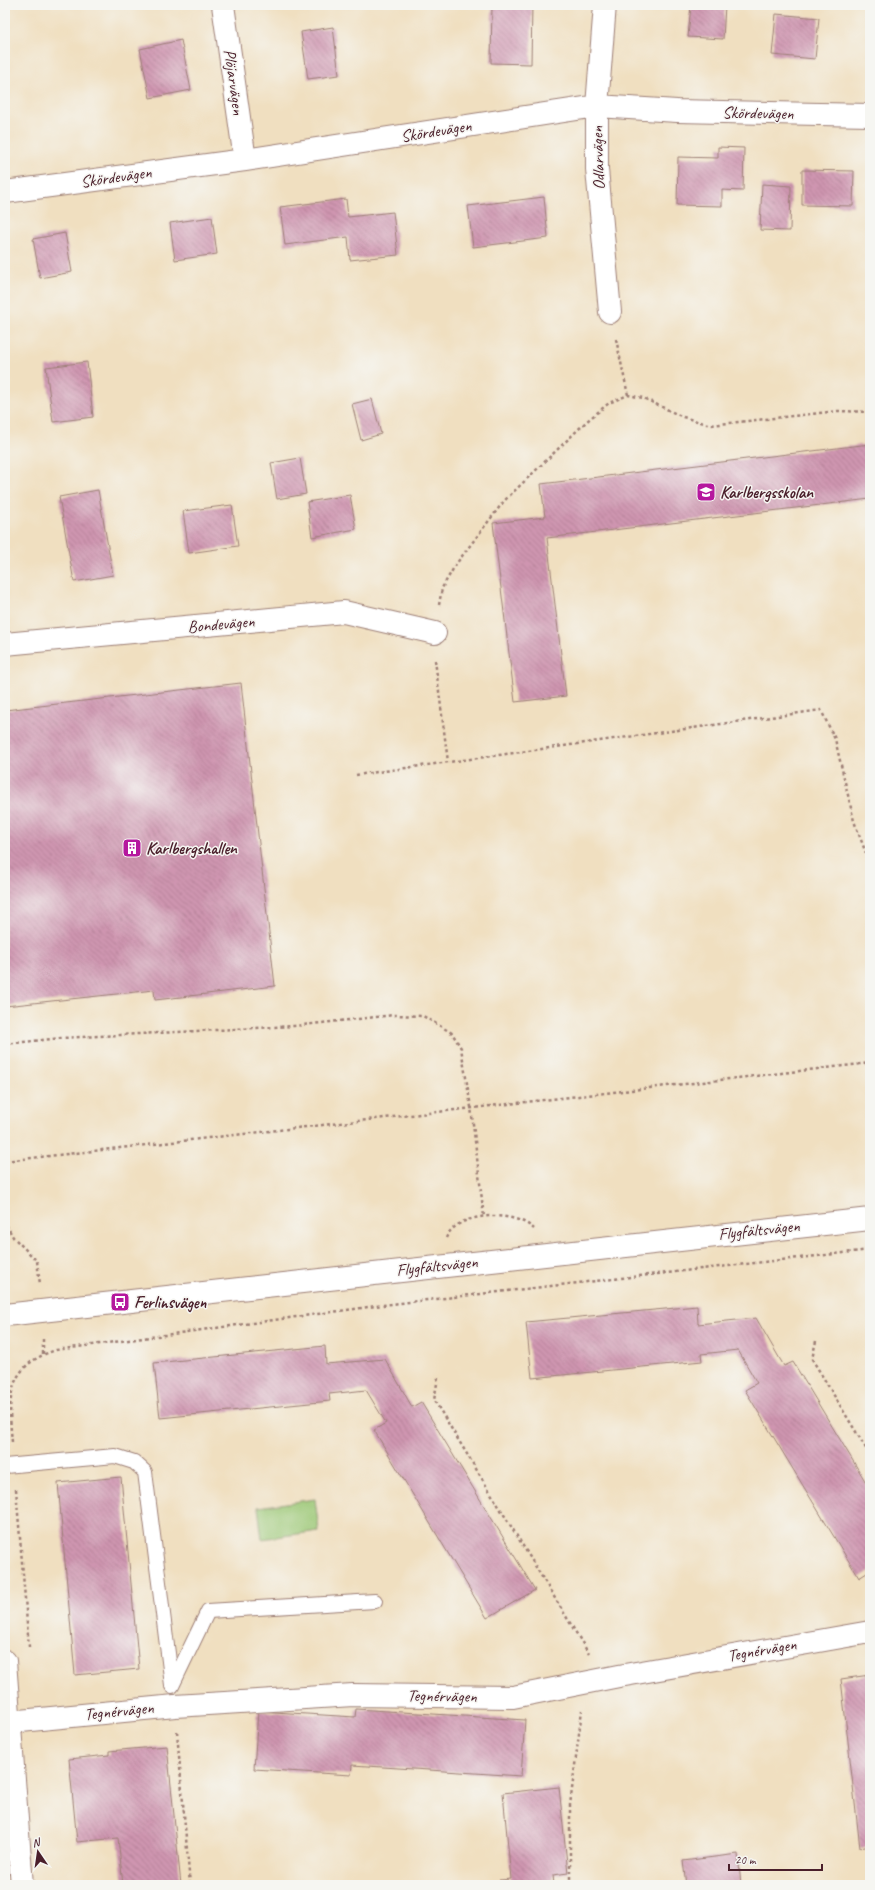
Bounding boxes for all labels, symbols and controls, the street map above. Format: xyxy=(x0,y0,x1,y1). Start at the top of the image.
street label: Plöjarvägen xyxy=(219,48,249,117)
street label: Skördevägen xyxy=(722,102,794,124)
street label: Skördevägen xyxy=(399,115,473,147)
street label: Odlarvägen xyxy=(586,125,610,190)
street label: Skördevägen xyxy=(79,162,153,192)
school or university icon: Karlbergsskolan xyxy=(695,481,717,503)
place label: Karlbergsskolan xyxy=(720,482,814,503)
street label: Bondevägen xyxy=(187,611,256,637)
building icon: Karlbergshallen xyxy=(121,837,143,859)
place label: Karlbergshallen xyxy=(146,838,238,859)
street label: Flygfältsvägen xyxy=(717,1215,801,1245)
street label: Flygfältsvägen xyxy=(395,1251,479,1281)
bus stop icon: Ferlinsvägen xyxy=(109,1291,131,1313)
place label: Ferlinsvägen xyxy=(134,1292,207,1313)
street label: Tegnérvägen xyxy=(726,1634,798,1666)
street label: Tegnérvägen xyxy=(407,1685,477,1707)
street label: Tegnérvägen xyxy=(83,1697,155,1725)
north arrow xyxy=(18,1832,58,1872)
text: N xyxy=(31,1834,43,1850)
scale bar xyxy=(729,1846,822,1872)
text: 20 m xyxy=(735,1852,757,1868)

